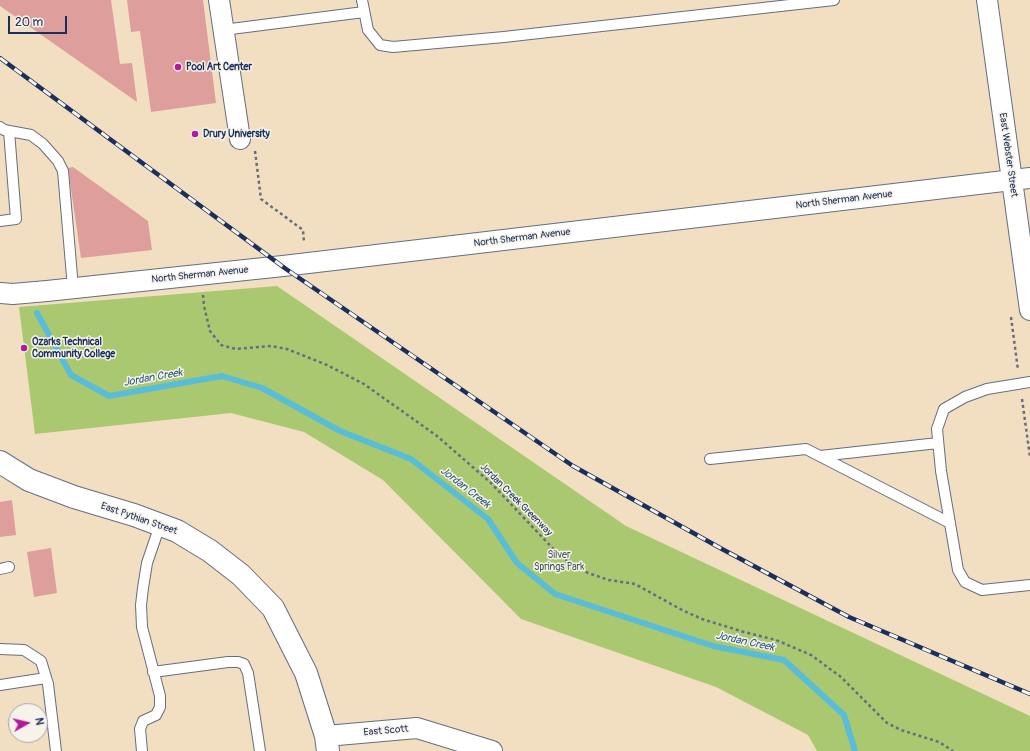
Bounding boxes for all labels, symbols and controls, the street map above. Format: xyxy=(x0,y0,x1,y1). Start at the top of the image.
scale bar xyxy=(10,8,69,34)
text: 20 m xyxy=(15,15,43,30)
place label: Pool Art Center xyxy=(186,61,252,73)
marker: Pool Art Center xyxy=(173,62,183,72)
street label: East Webster Street xyxy=(996,112,1020,198)
place label: Drury University xyxy=(203,128,270,140)
marker: Drury University xyxy=(190,129,200,139)
street label: North Sherman Avenue xyxy=(795,188,893,212)
street label: North Sherman Avenue xyxy=(473,226,571,250)
street label: North Sherman Avenue xyxy=(151,264,249,286)
place label: Ozarks Technical Community College xyxy=(32,336,115,360)
marker: Ozarks Technical Community College xyxy=(19,343,29,353)
water label: Jordan Creek xyxy=(123,366,183,390)
street label: Jordan Creek Greenway xyxy=(477,461,555,539)
water label: Jordan Creek xyxy=(437,464,493,512)
street label: East Pythian Street xyxy=(99,500,179,538)
park label: Silver Springs Park xyxy=(534,549,584,572)
water label: Jordan Creek xyxy=(714,629,776,655)
north arrow xyxy=(8,703,48,743)
text: N xyxy=(32,717,46,726)
street label: East Scott xyxy=(363,723,409,739)

